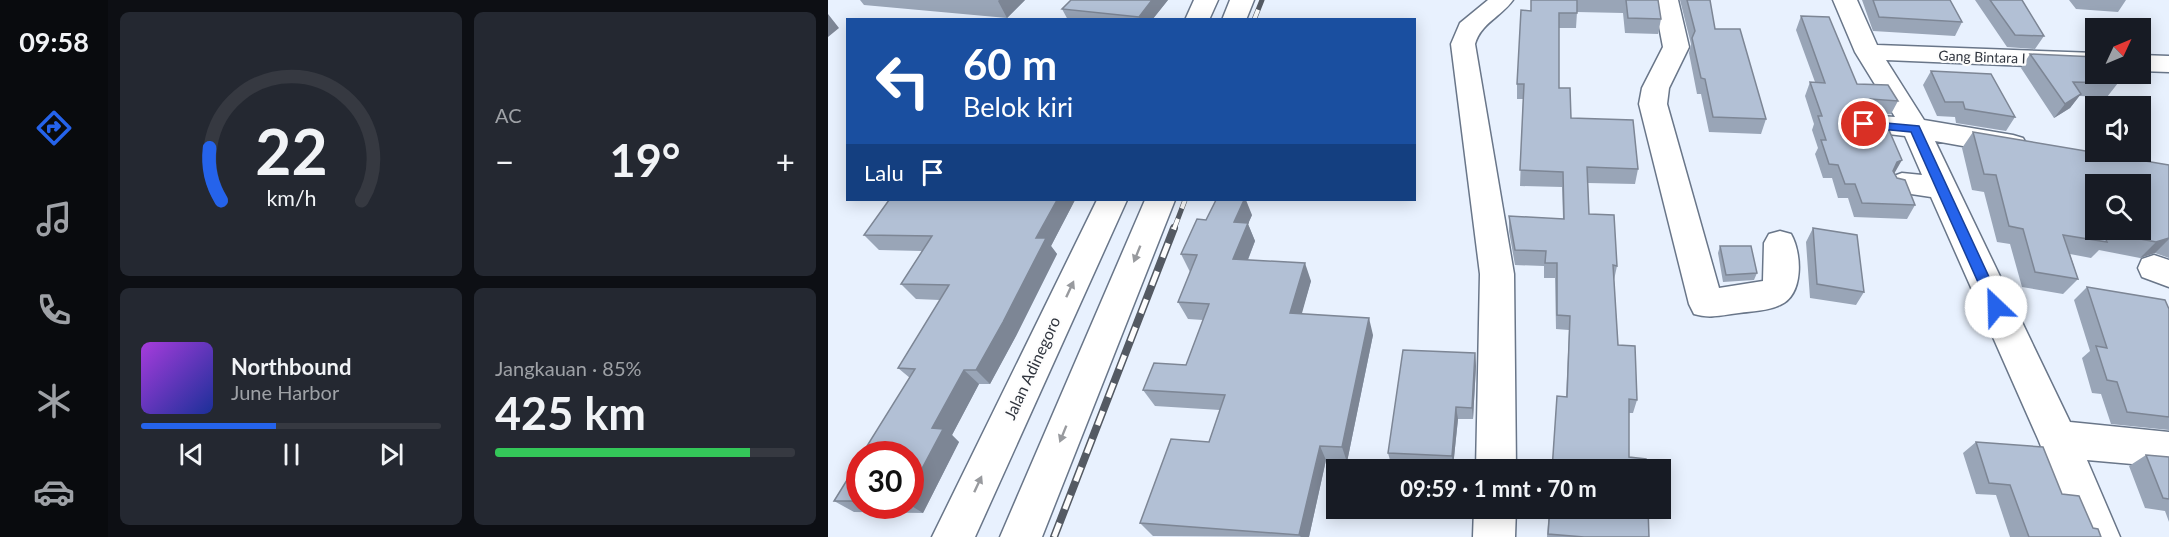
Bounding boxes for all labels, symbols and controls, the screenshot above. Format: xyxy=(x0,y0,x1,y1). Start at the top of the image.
north arrow xyxy=(2085,18,2151,84)
map controls xyxy=(2085,18,2151,240)
text: 09:58 xyxy=(19,25,89,58)
text: 60 m xyxy=(963,39,1057,89)
icon: left xyxy=(864,42,942,120)
street label: Gang Bintara I xyxy=(1938,46,2026,67)
text: Belok kiri xyxy=(963,90,1073,123)
button: sound xyxy=(2085,96,2151,162)
pin xyxy=(1838,98,1889,149)
text: AC xyxy=(495,103,522,127)
icon: directions xyxy=(33,107,75,149)
icon: arrive xyxy=(1847,107,1880,140)
text: 22 xyxy=(255,113,327,188)
text: 19° xyxy=(610,133,680,187)
text: − xyxy=(495,141,514,181)
text: + xyxy=(776,141,795,181)
icon: arrive xyxy=(916,156,949,189)
text: Lalu xyxy=(864,159,904,186)
button: search xyxy=(2085,174,2151,240)
text: km/h xyxy=(266,185,316,211)
icon: music xyxy=(33,198,75,240)
one-way arrow xyxy=(1132,245,1142,263)
position arrow xyxy=(1964,275,2028,339)
one-way arrow xyxy=(1065,280,1074,297)
icon: phone xyxy=(33,289,75,331)
street label: Jalan Adinegoro xyxy=(999,313,1064,422)
text: Northbound xyxy=(231,353,351,380)
text: Jangkauan · 85% xyxy=(495,356,642,380)
icon: climate xyxy=(33,380,75,422)
text: June Harbor xyxy=(231,380,339,404)
text: 425 km xyxy=(495,386,646,440)
one-way arrow xyxy=(1058,425,1067,443)
icon: previous xyxy=(175,438,208,471)
icon: pause xyxy=(275,438,308,471)
icon: next xyxy=(375,438,408,471)
speed limit sign: 30 xyxy=(846,441,924,519)
icon: car xyxy=(33,471,75,513)
text: 09:59 · 1 mnt · 70 m xyxy=(1400,475,1597,502)
one-way arrow xyxy=(973,476,982,493)

